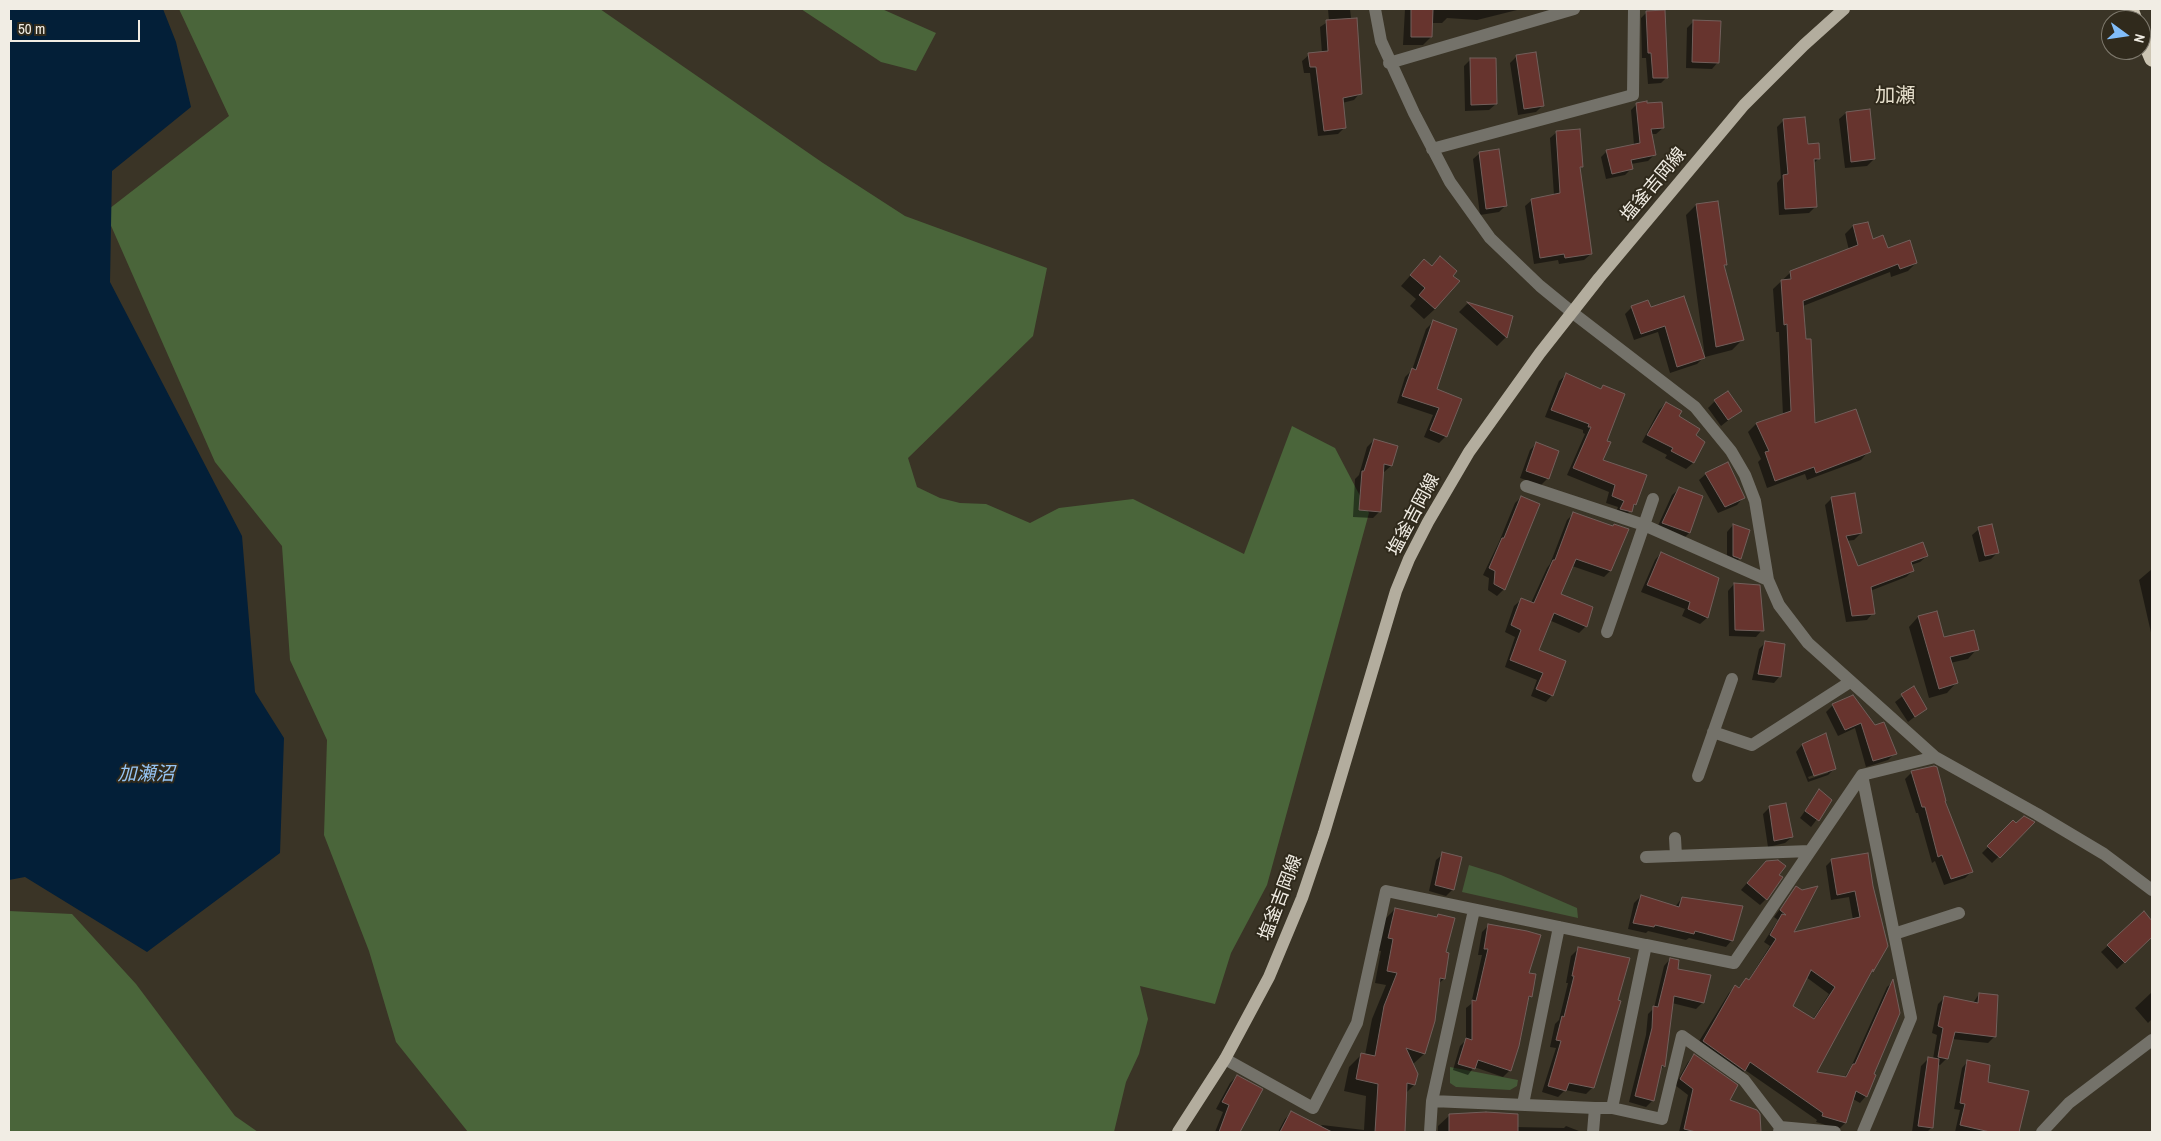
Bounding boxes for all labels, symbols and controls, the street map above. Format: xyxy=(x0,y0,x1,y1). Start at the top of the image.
scale bar xyxy=(12,10,142,42)
north arrow xyxy=(2101,10,2151,60)
text: 50 m xyxy=(18,18,45,39)
text: N xyxy=(2130,32,2149,45)
district label: 加瀬 xyxy=(1875,85,1915,109)
street label: 塩釜吉岡線 xyxy=(1617,144,1691,226)
street label: 塩釜吉岡線 xyxy=(1383,470,1445,560)
water label: 加瀬沼 xyxy=(118,764,174,786)
street label: 塩釜吉岡線 xyxy=(1255,852,1307,944)

